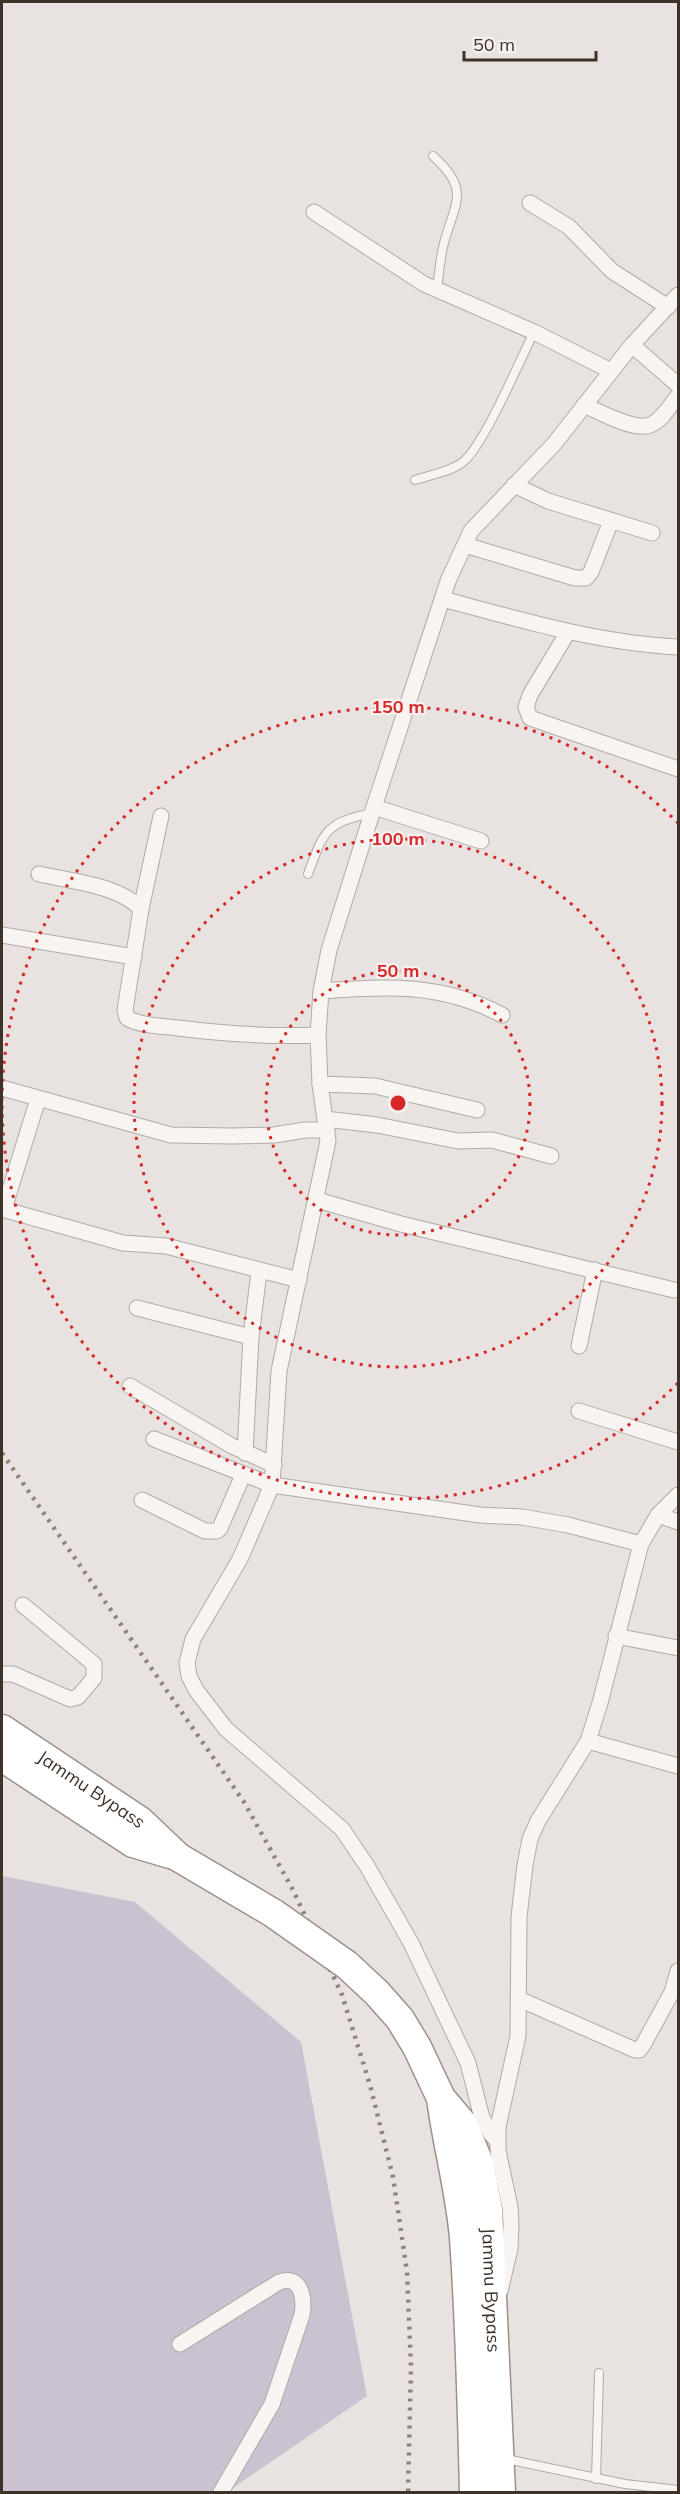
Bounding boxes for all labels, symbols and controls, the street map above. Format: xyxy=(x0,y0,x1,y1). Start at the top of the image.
scale bar xyxy=(464,24,596,62)
text: 50 m xyxy=(473,33,515,56)
text: 150 m xyxy=(371,695,425,718)
text: 100 m xyxy=(371,827,425,850)
text: 50 m xyxy=(377,959,419,982)
centre of rings xyxy=(388,1093,408,1113)
street label: Jammu Bypass xyxy=(34,1745,151,1833)
street label: Jammu Bypass xyxy=(477,2227,506,2353)

